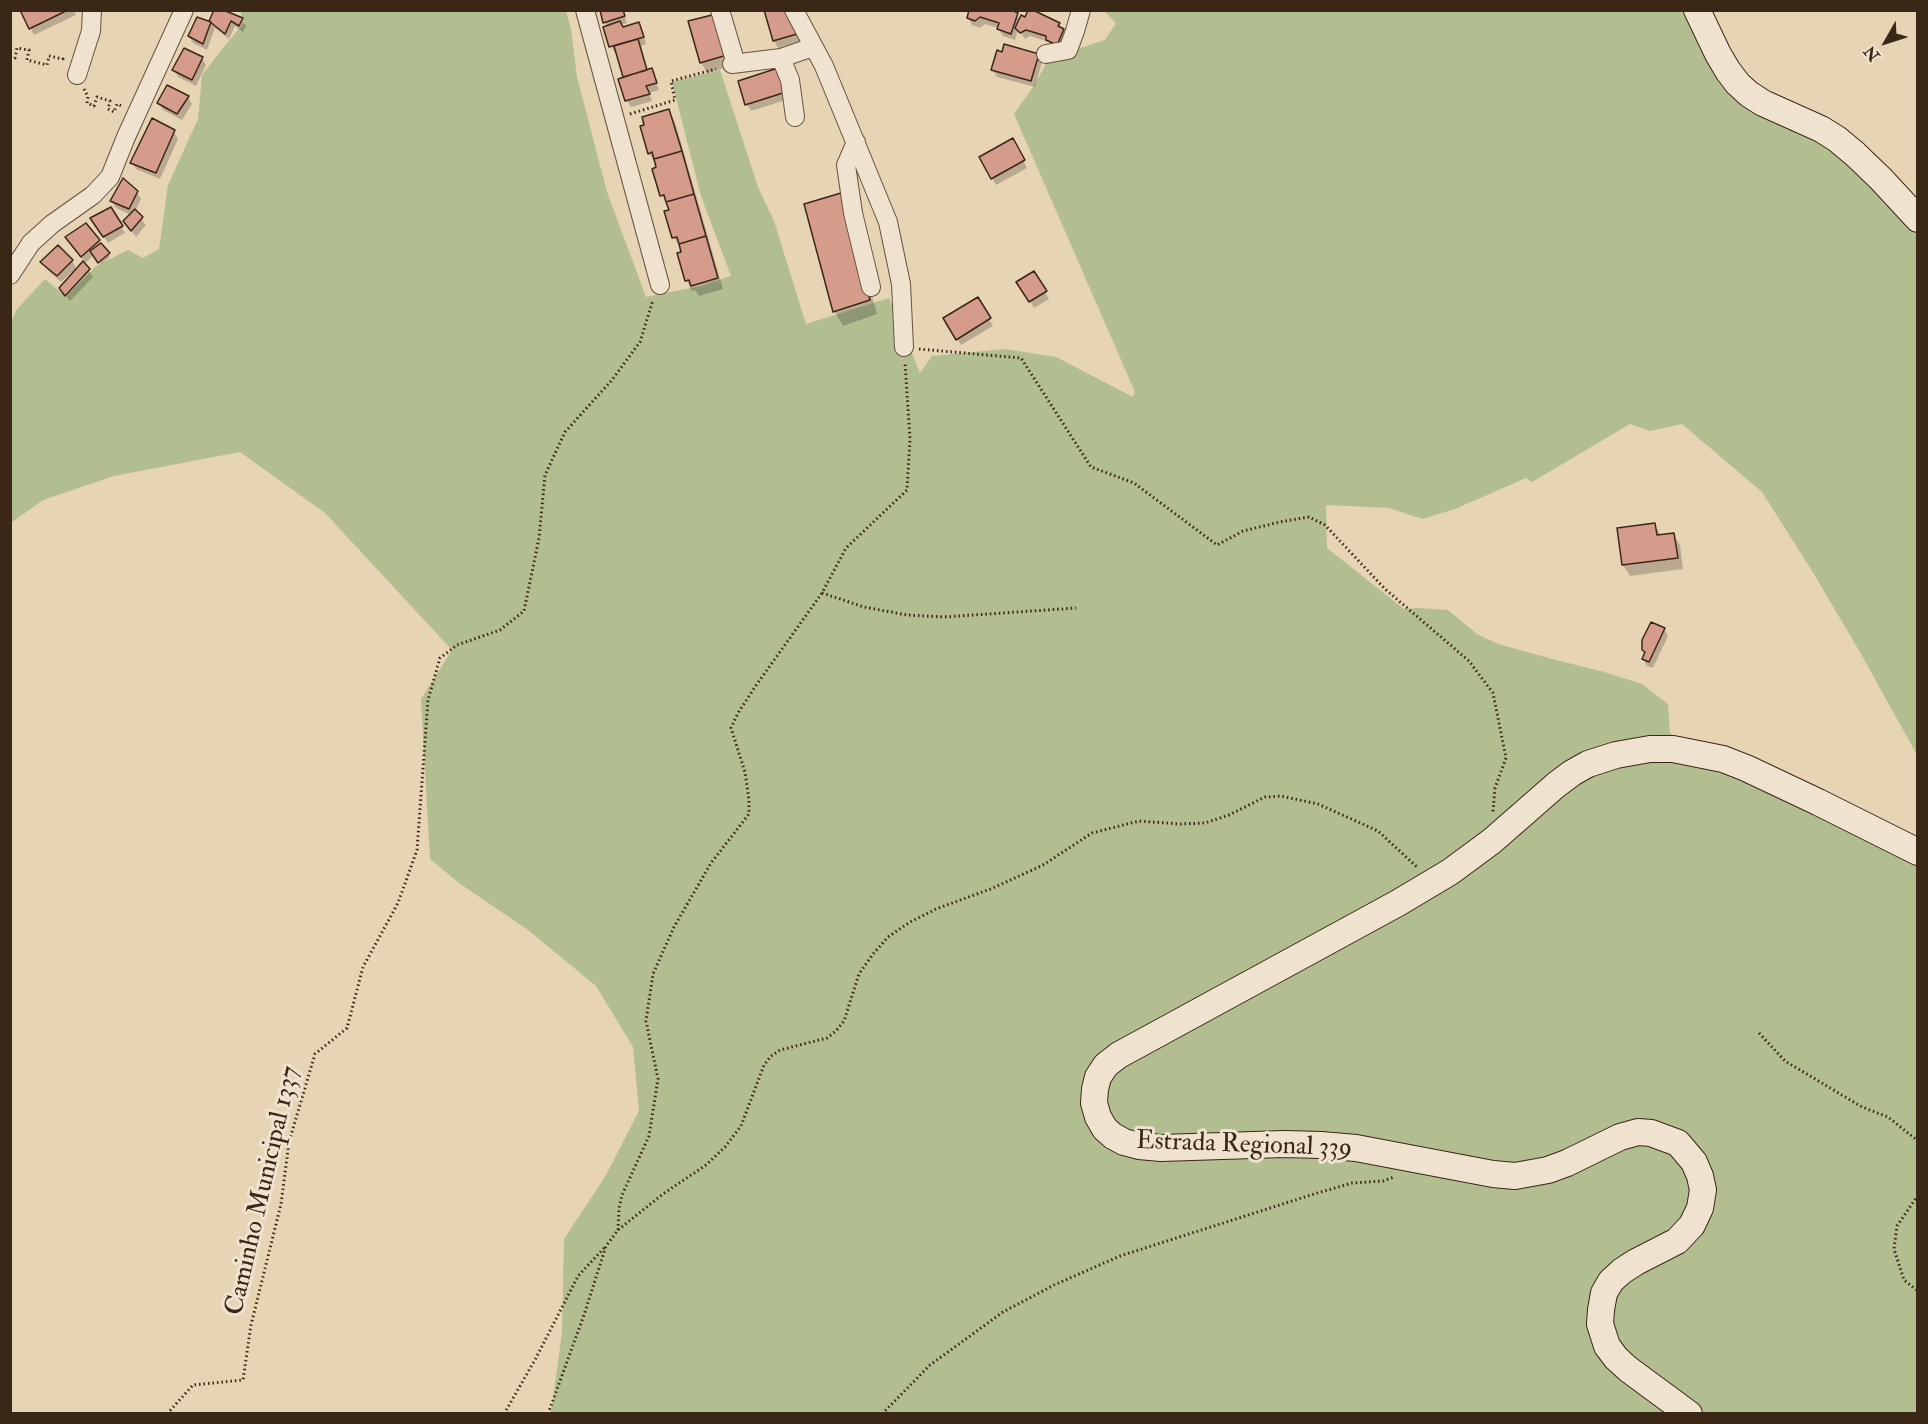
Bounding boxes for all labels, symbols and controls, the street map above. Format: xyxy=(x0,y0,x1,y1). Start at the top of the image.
north arrow xyxy=(1856,12,1916,72)
text: N xyxy=(1860,41,1884,65)
street label: Caminho Municipal 1337 xyxy=(220,1063,308,1319)
street label: Estrada Regional 339 xyxy=(1135,1127,1353,1165)

